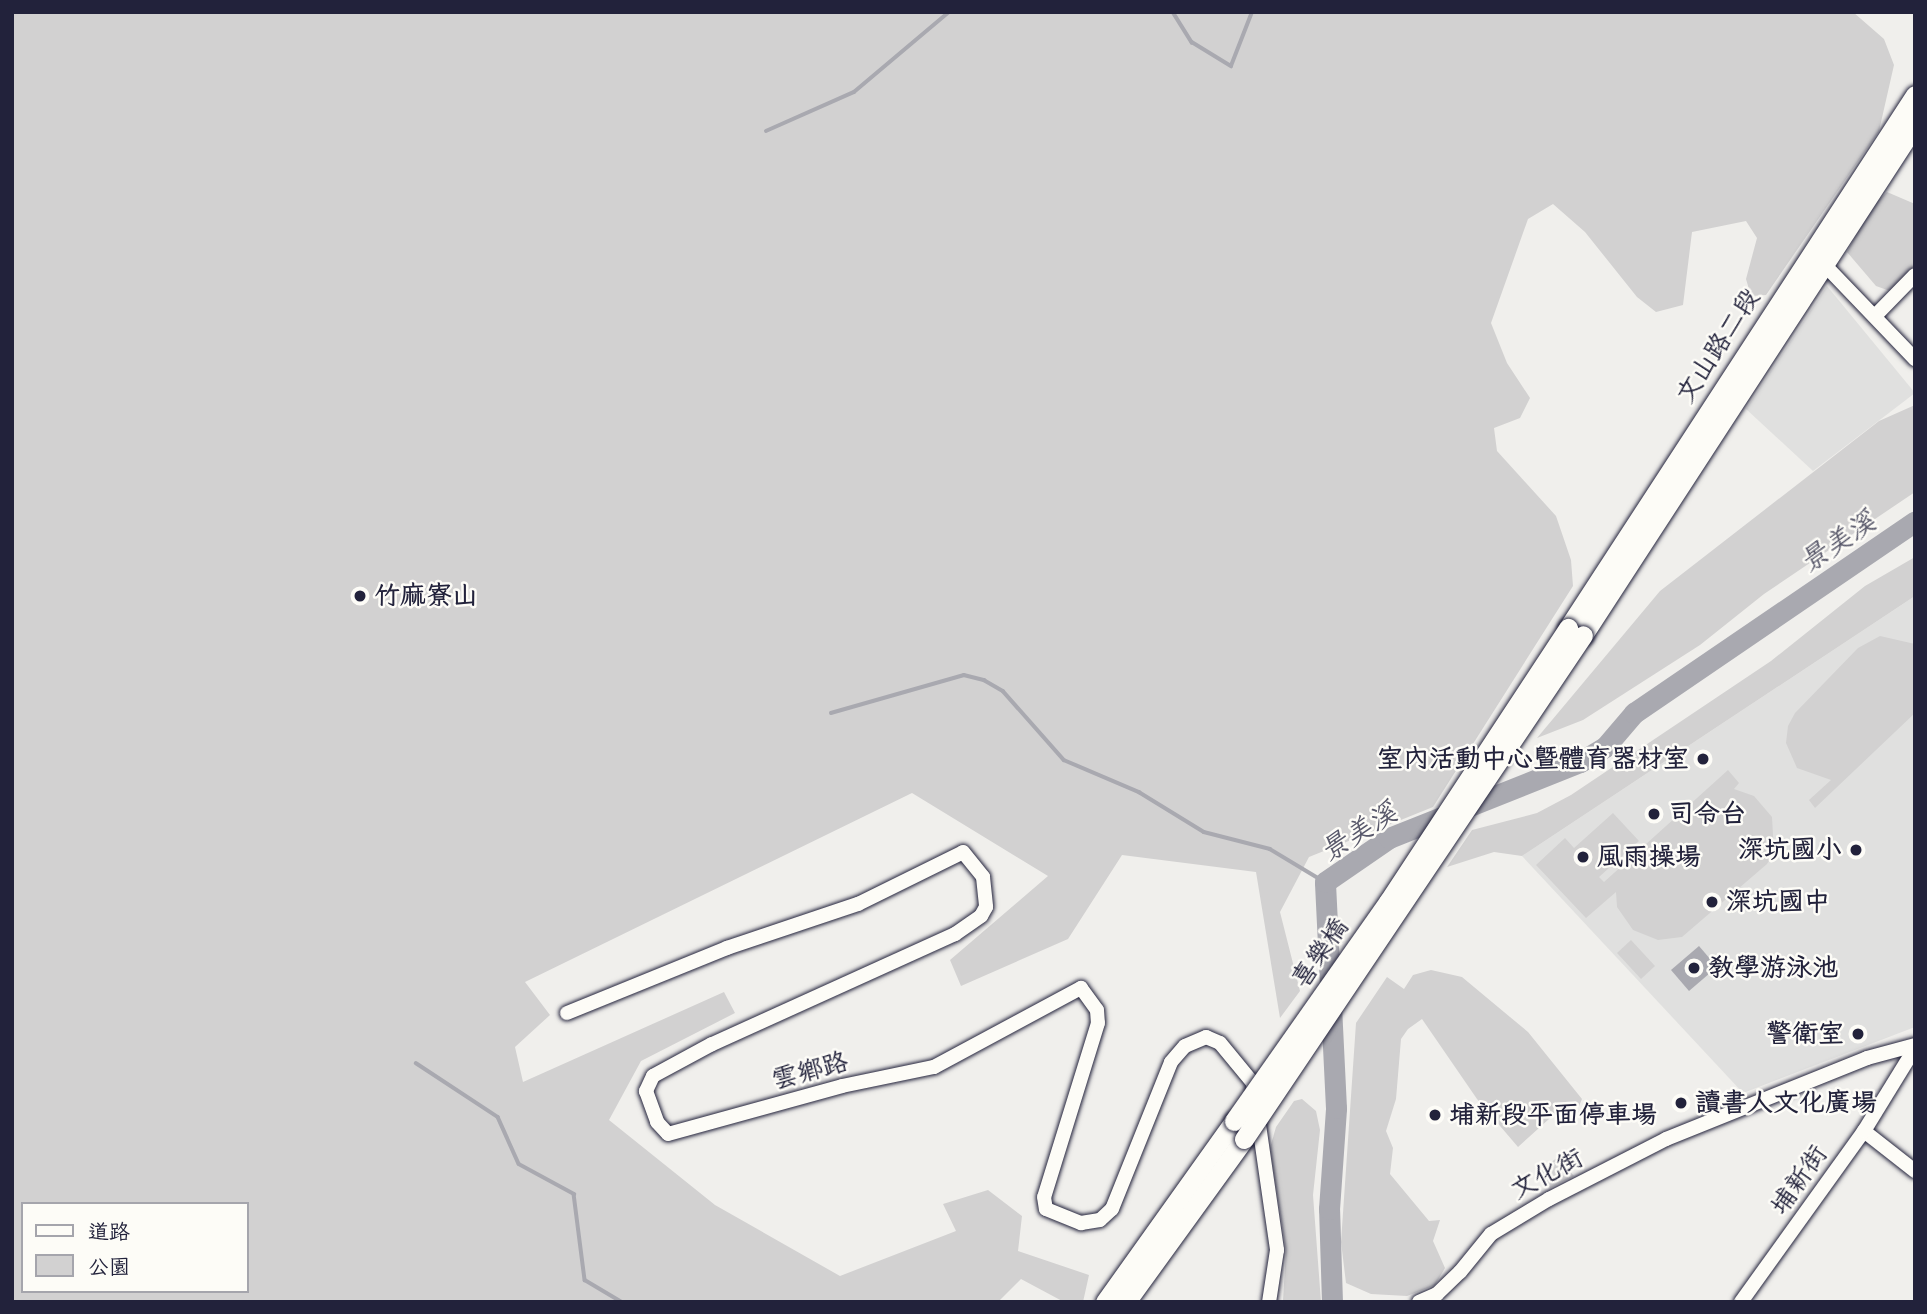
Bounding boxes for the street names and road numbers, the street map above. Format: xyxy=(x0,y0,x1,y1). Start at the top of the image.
street label: 文山路二段 xyxy=(1670,283,1766,409)
street label: 喜樂橋 xyxy=(1285,912,1355,994)
street label: 雲鄉路 xyxy=(768,1046,852,1096)
street label: 埔新街 xyxy=(1764,1139,1834,1221)
street label: 文化街 xyxy=(1505,1142,1589,1206)

